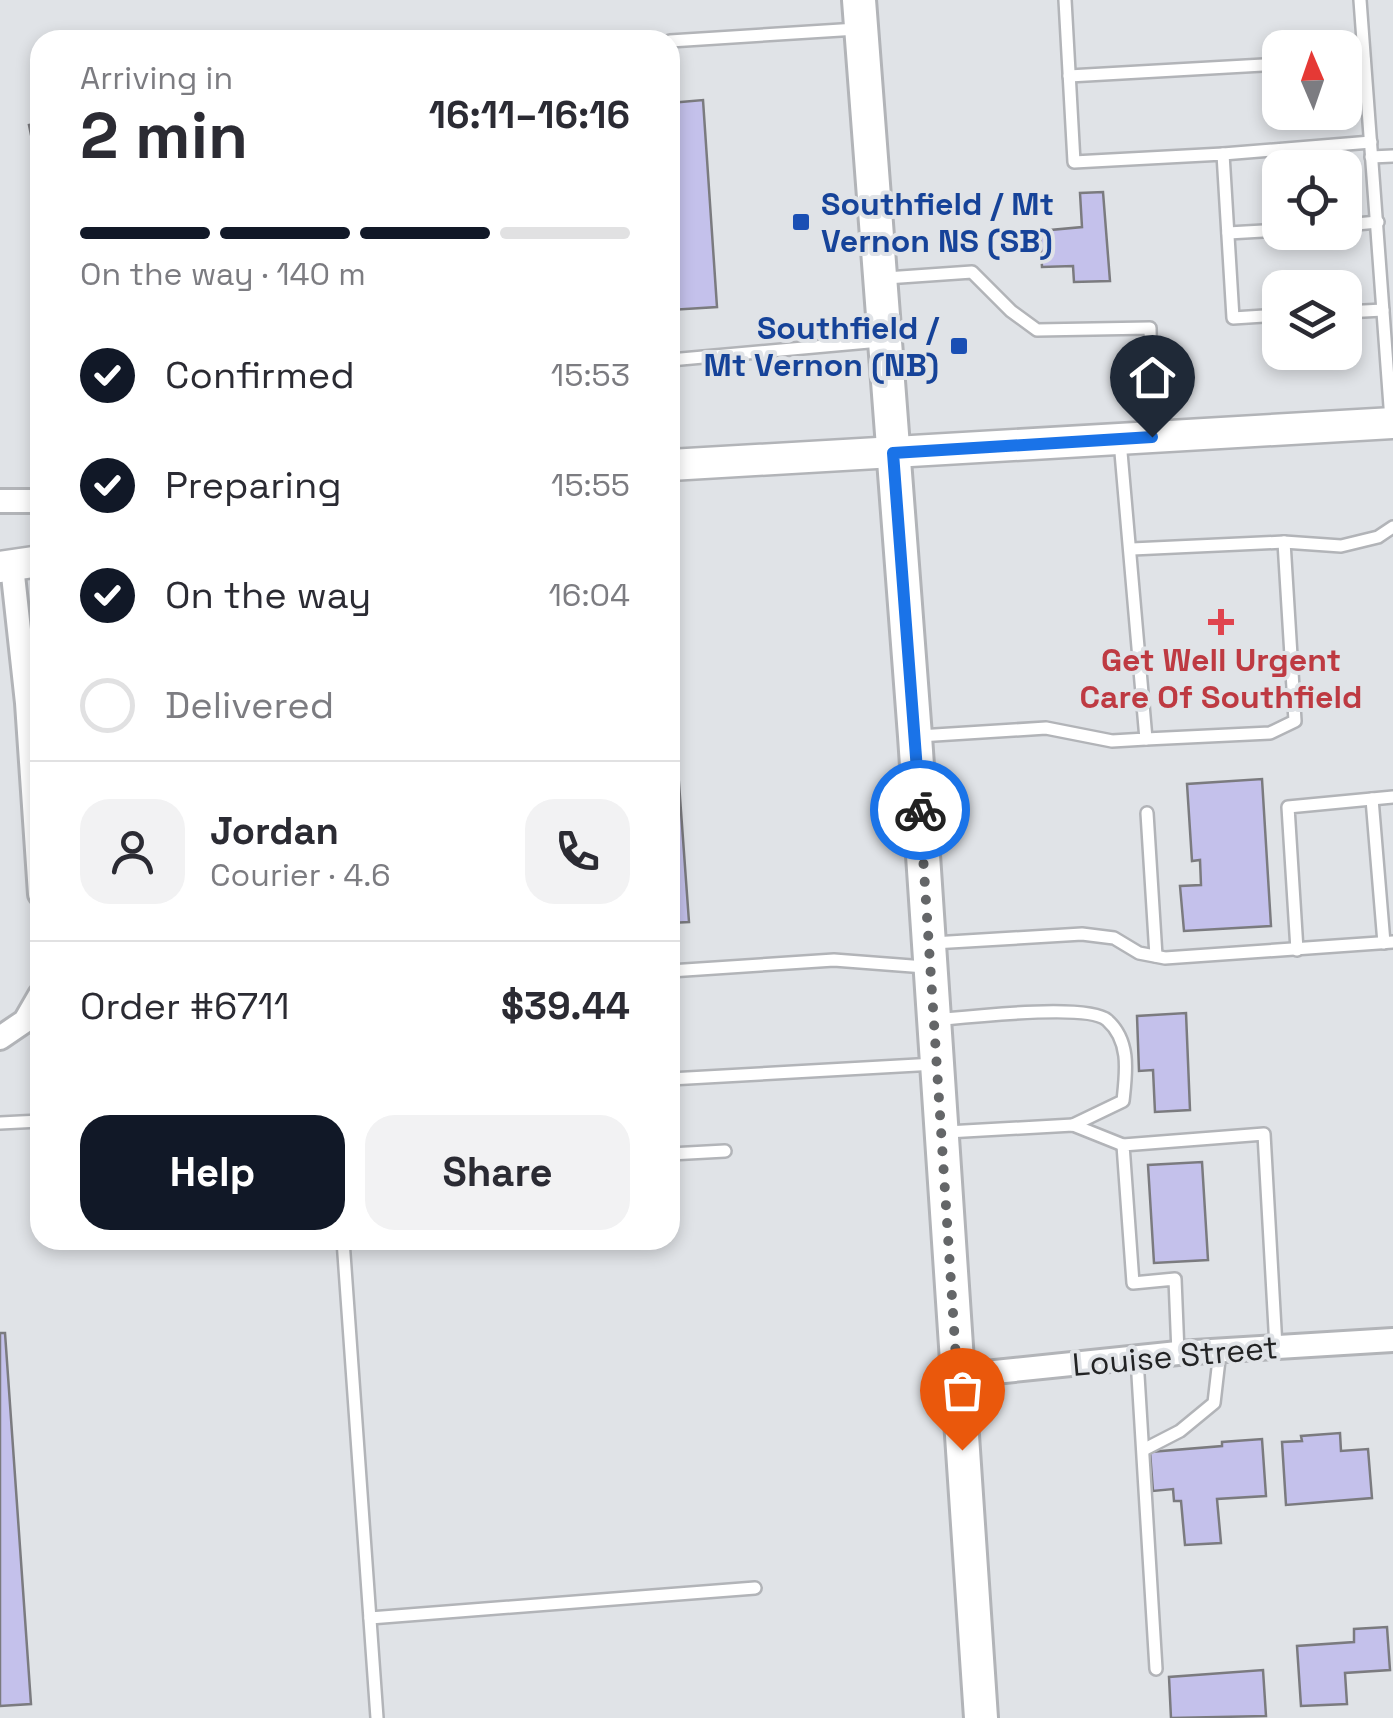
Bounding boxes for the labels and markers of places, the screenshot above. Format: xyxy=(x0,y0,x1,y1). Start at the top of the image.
place label: Southfield / Mt Vernon NS (SB) xyxy=(821,184,1054,261)
marker: Southfield / Mt Vernon NS (SB) xyxy=(790,211,812,233)
place label: Southfield / Mt Vernon (NB) xyxy=(704,308,940,385)
marker: Southfield / Mt Vernon (NB) xyxy=(948,335,970,357)
pin xyxy=(1110,335,1195,438)
marker: Get Well Urgent Care Of Southfield xyxy=(1208,609,1234,635)
place label: Get Well Urgent Care Of Southfield xyxy=(1079,640,1363,717)
pin xyxy=(920,1348,1005,1451)

